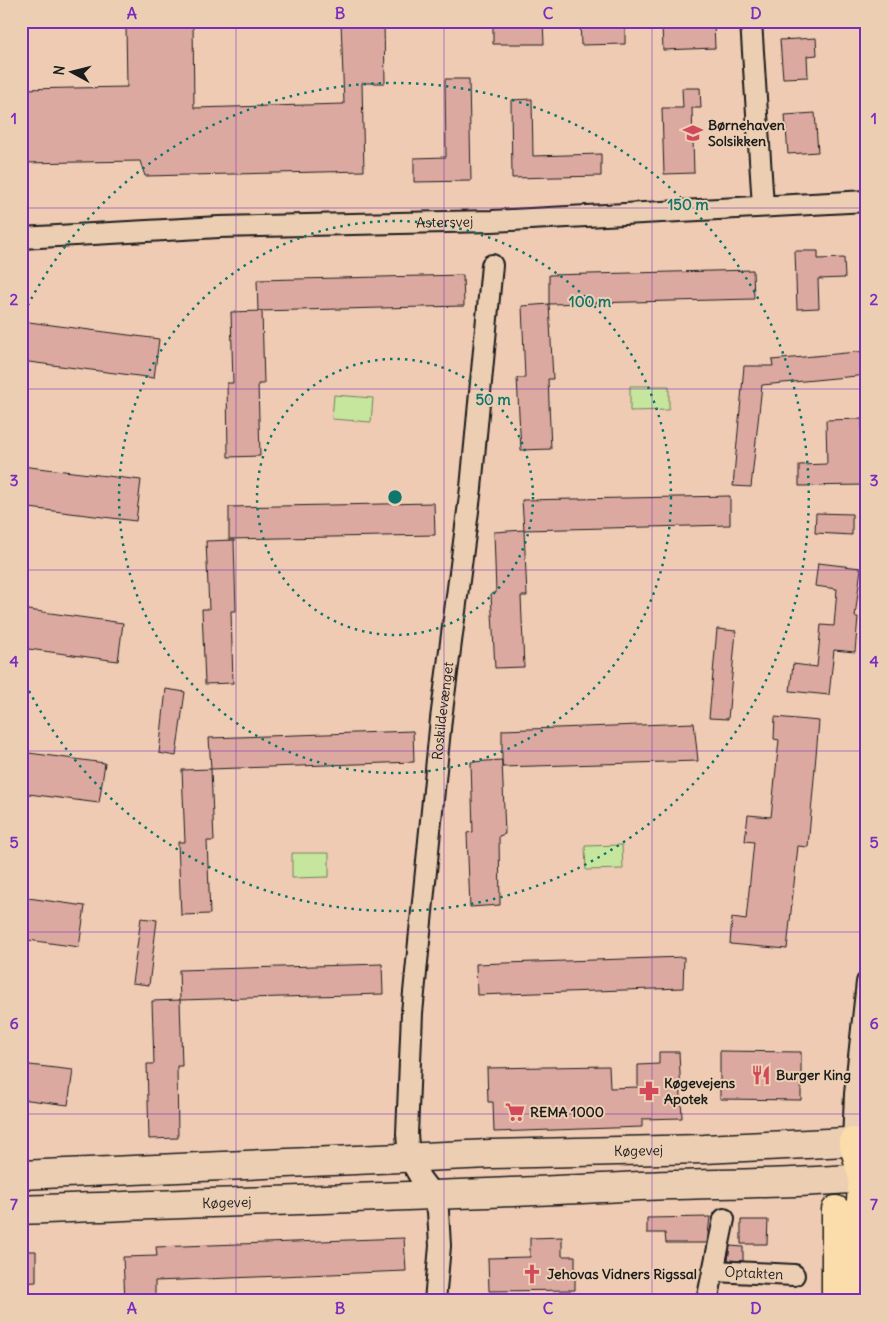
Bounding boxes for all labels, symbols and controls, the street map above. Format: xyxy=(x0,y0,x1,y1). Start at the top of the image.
text: A xyxy=(127,3,137,23)
text: B xyxy=(335,3,346,23)
text: C xyxy=(543,3,554,23)
text: D xyxy=(750,3,762,23)
north arrow xyxy=(48,48,98,98)
text: N xyxy=(50,65,69,76)
text: 1 xyxy=(11,108,17,128)
text: 1 xyxy=(871,108,877,128)
place label: Børnehaven Solsikken xyxy=(708,116,785,150)
school or university icon: Børnehaven Solsikken xyxy=(682,122,704,144)
text: 150 m xyxy=(667,195,709,214)
street label: Astersvej xyxy=(416,212,473,232)
text: 2 xyxy=(10,289,19,309)
text: 2 xyxy=(870,289,879,309)
text: 100 m xyxy=(569,292,611,311)
text: 50 m xyxy=(475,390,511,409)
text: 3 xyxy=(9,470,19,490)
text: 3 xyxy=(869,470,879,490)
centre of rings xyxy=(386,488,404,506)
text: 4 xyxy=(9,651,19,671)
text: 4 xyxy=(869,651,879,671)
street label: Roskildevænget xyxy=(428,660,457,761)
text: 5 xyxy=(9,832,19,852)
text: 5 xyxy=(869,832,879,852)
text: 6 xyxy=(9,1013,19,1033)
text: 6 xyxy=(869,1013,879,1033)
restaurant icon: Burger King xyxy=(750,1064,772,1086)
place label: Burger King xyxy=(776,1066,851,1084)
place label: Køgevejens Apotek xyxy=(664,1074,736,1108)
pharmacy icon: Køgevejens Apotek xyxy=(638,1080,660,1102)
supermarket icon: REMA 1000 xyxy=(504,1101,526,1123)
place label: REMA 1000 xyxy=(530,1103,604,1121)
street label: Køgevej xyxy=(614,1141,663,1160)
street label: Køgevej xyxy=(202,1193,252,1212)
text: 7 xyxy=(10,1194,18,1214)
text: 7 xyxy=(870,1194,878,1214)
church icon: Jehovas Vidners Rigssal xyxy=(521,1263,543,1285)
street label: Optakten xyxy=(724,1263,784,1283)
place label: Jehovas Vidners Rigssal xyxy=(547,1265,697,1283)
text: A xyxy=(127,1298,137,1318)
text: B xyxy=(335,1298,346,1318)
text: C xyxy=(543,1298,554,1318)
text: D xyxy=(750,1298,762,1318)

